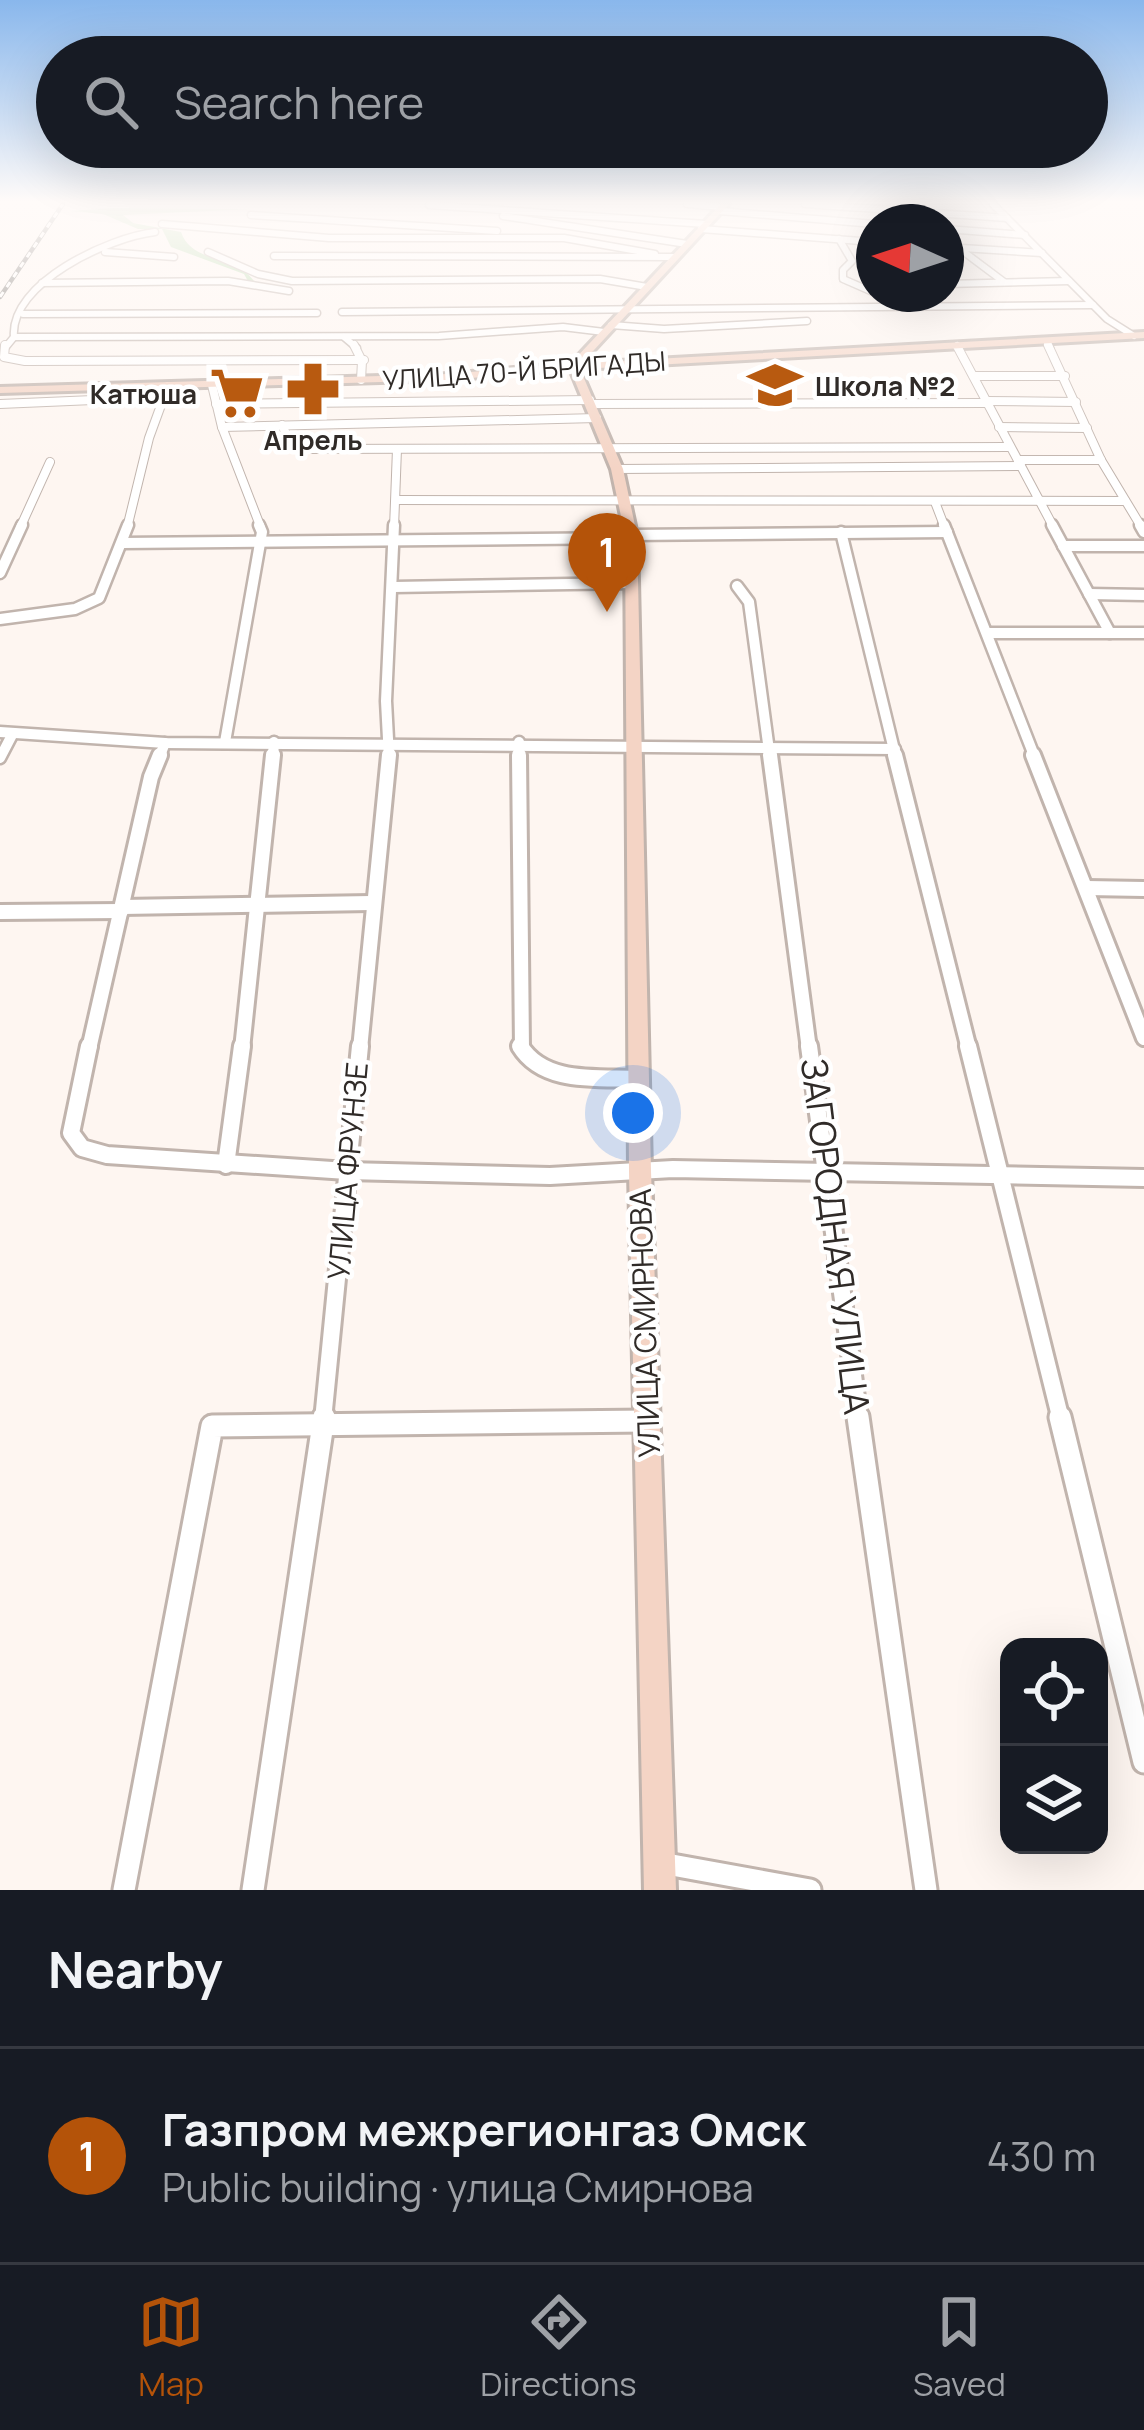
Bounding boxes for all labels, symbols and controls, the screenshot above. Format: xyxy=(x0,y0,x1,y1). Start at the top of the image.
search box xyxy=(36,36,1108,168)
icon: search xyxy=(78,69,144,135)
text: Search here xyxy=(174,71,424,133)
north arrow xyxy=(856,204,964,312)
street label: УЛИЦА 70-Й БРИГАДЫ xyxy=(381,342,667,398)
school or university icon: Школа №2 xyxy=(746,356,804,414)
pharmacy icon: Апрель xyxy=(284,360,342,418)
supermarket icon: Катюша xyxy=(208,364,266,422)
place label: Школа №2 xyxy=(815,367,955,404)
place label: Катюша xyxy=(90,375,197,412)
place label: Апрель xyxy=(263,421,363,458)
pin: 1 xyxy=(568,513,646,612)
street label: ЗАГОРОДНАЯ УЛИЦА xyxy=(790,1055,882,1417)
street label: УЛИЦА ФРУНЗЕ xyxy=(317,1060,377,1282)
your location xyxy=(603,1083,663,1143)
street label: УЛИЦА СМИРНОВА xyxy=(619,1188,669,1458)
map controls xyxy=(1000,1638,1108,1854)
button: locate xyxy=(1000,1638,1108,1746)
button: layers xyxy=(1000,1746,1108,1854)
text: Nearby xyxy=(48,1934,223,2003)
text: Газпром межрегионгаз Омск xyxy=(162,2098,806,2160)
text: 1 xyxy=(78,2129,96,2183)
text: 430 m xyxy=(987,2129,1096,2183)
text: Public building · улица Смирнова xyxy=(162,2160,754,2214)
tab: Map xyxy=(138,2289,204,2406)
tab: Directions xyxy=(480,2289,637,2406)
tab: Saved xyxy=(913,2289,1006,2406)

